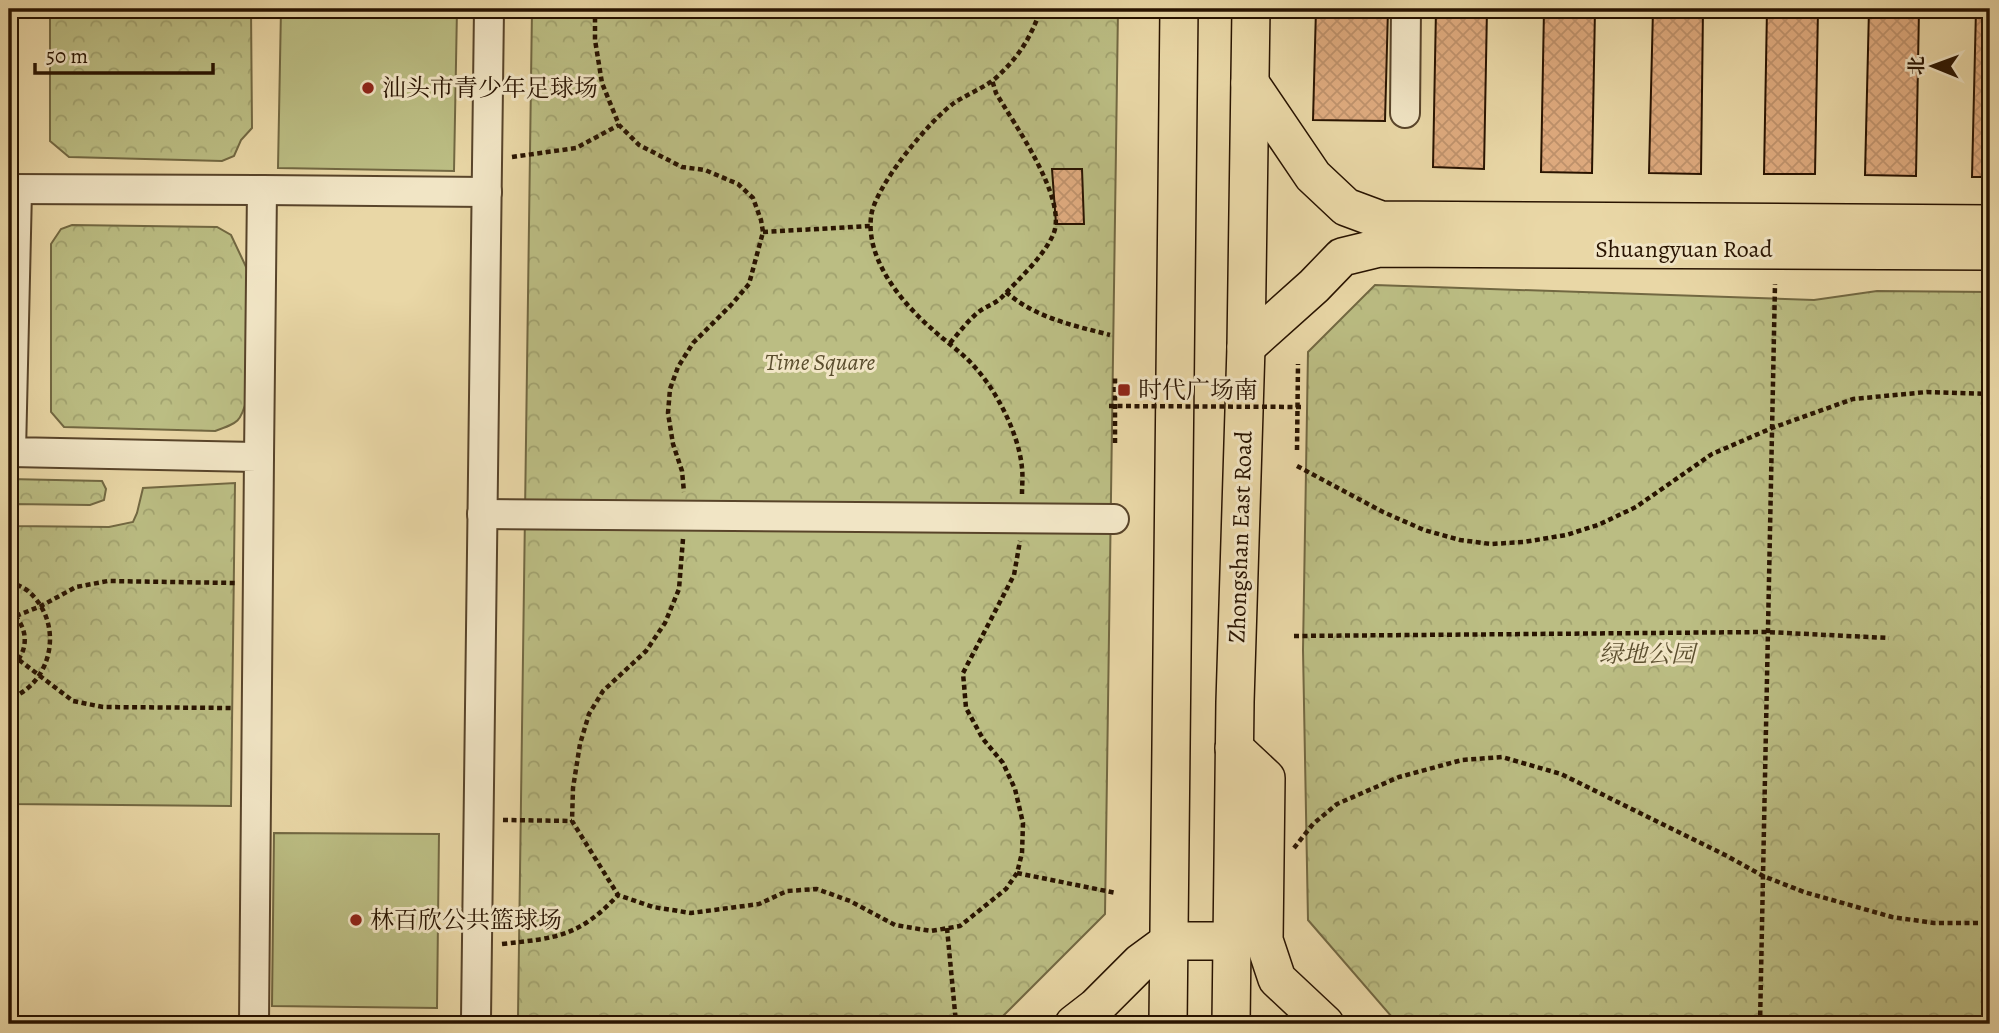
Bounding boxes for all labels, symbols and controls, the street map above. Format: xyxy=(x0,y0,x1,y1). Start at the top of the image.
scale bar xyxy=(35,32,214,76)
north arrow xyxy=(1898,32,1968,102)
text: 50 m xyxy=(46,42,88,70)
text: 北 xyxy=(1904,56,1930,75)
place label: 汕头市青少年足球场 xyxy=(382,72,598,104)
marker: 汕头市青少年足球场 xyxy=(360,80,376,96)
street label: Shuangyuan Road xyxy=(1595,233,1773,265)
park label: Time Square xyxy=(765,346,876,378)
place label: 时代广场南 xyxy=(1138,374,1258,406)
marker: 时代广场南 xyxy=(1116,382,1132,398)
street label: Zhongshan East Road xyxy=(1220,430,1260,644)
park label: 绿地公园 xyxy=(1599,638,1699,670)
place label: 林百欣公共篮球场 xyxy=(370,904,562,936)
marker: 林百欣公共篮球场 xyxy=(348,912,364,928)

